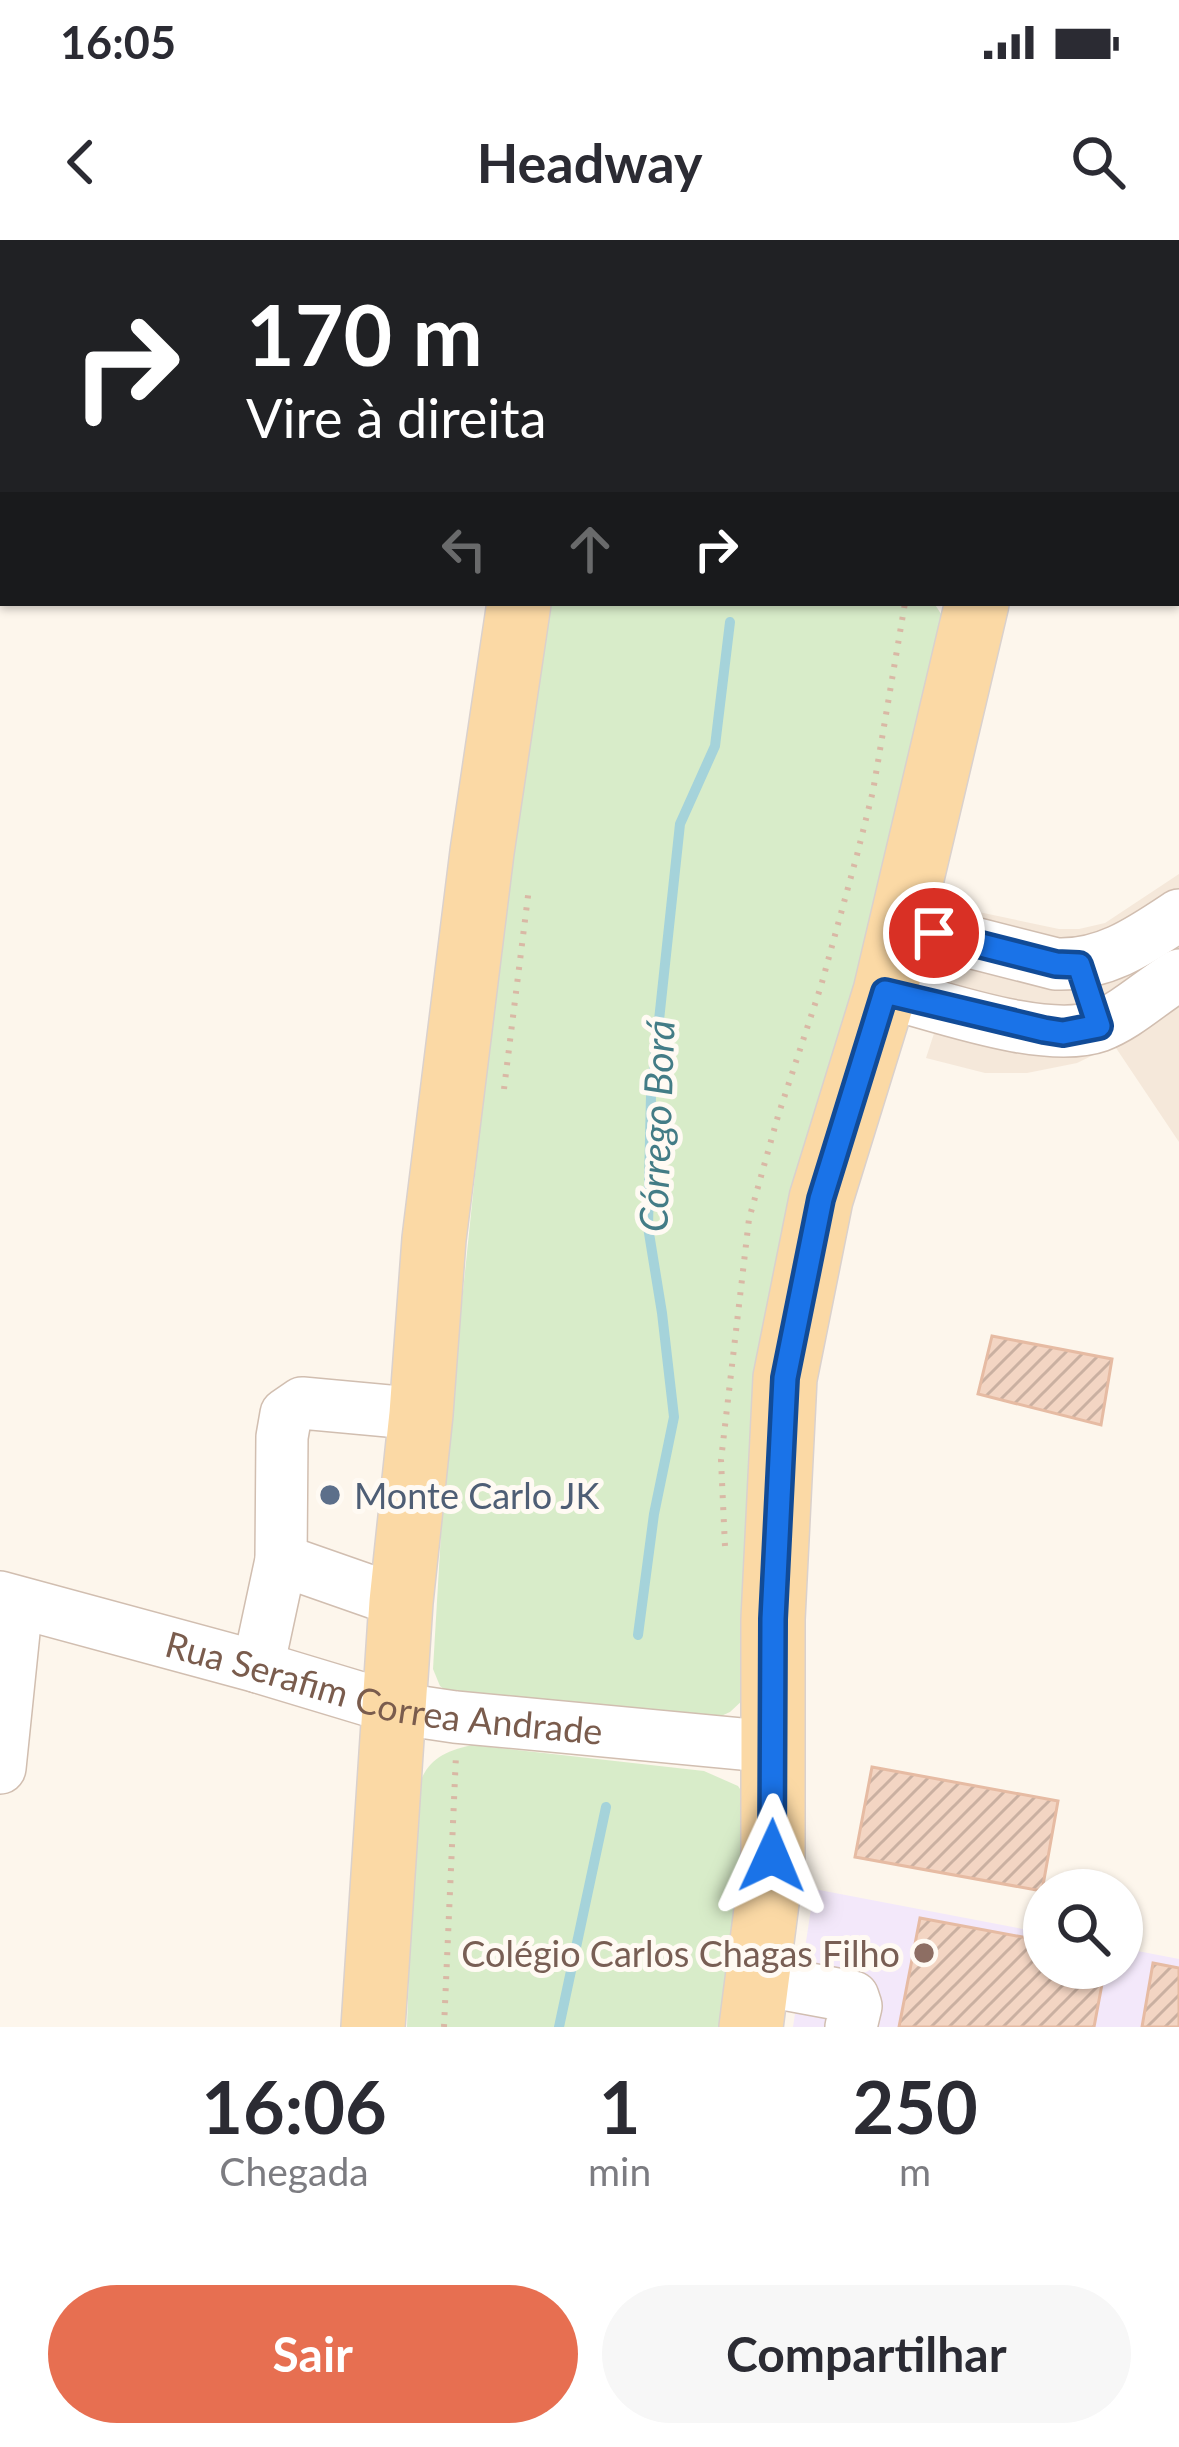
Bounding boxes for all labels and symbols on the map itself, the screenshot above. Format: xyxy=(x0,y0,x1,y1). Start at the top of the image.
pin xyxy=(883,882,985,984)
water label: Córrego Borá xyxy=(629,1019,683,1233)
place label: Monte Carlo JK xyxy=(354,1473,599,1517)
marker: Monte Carlo JK xyxy=(317,1482,343,1508)
street label: Rua Serafim Correa Andrade xyxy=(161,1621,605,1753)
position arrow xyxy=(709,1793,835,1919)
place label: Colégio Carlos Chagas Filho xyxy=(461,1931,900,1975)
marker: Colégio Carlos Chagas Filho xyxy=(911,1940,937,1966)

